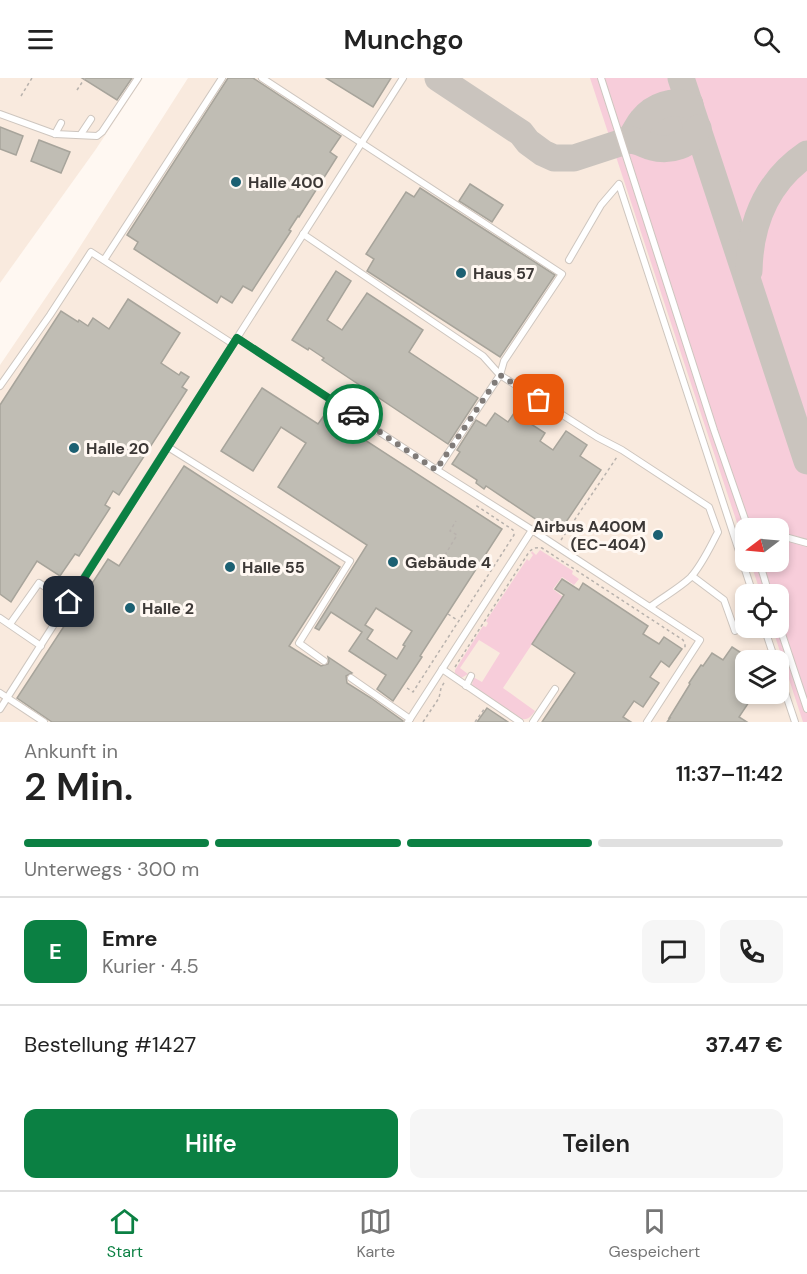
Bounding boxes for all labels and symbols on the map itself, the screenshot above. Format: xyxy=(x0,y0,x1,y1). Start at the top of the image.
place label: Halle 400 xyxy=(248,172,324,193)
marker: Halle 400 xyxy=(229,175,243,189)
place label: Haus 57 xyxy=(473,263,535,284)
marker: Haus 57 xyxy=(454,266,468,280)
pin xyxy=(513,374,564,425)
courier xyxy=(323,384,383,444)
place label: Halle 20 xyxy=(86,438,149,459)
marker: Halle 20 xyxy=(67,441,81,455)
place label: Airbus A400M (EC-404) xyxy=(533,516,646,555)
north arrow xyxy=(735,518,789,572)
marker: Airbus A400M (EC-404) xyxy=(651,528,665,542)
place label: Gebäude 4 xyxy=(405,552,491,573)
marker: Gebäude 4 xyxy=(386,555,400,569)
place label: Halle 55 xyxy=(242,557,305,578)
marker: Halle 55 xyxy=(223,560,237,574)
pin xyxy=(43,576,94,627)
place label: Halle 2 xyxy=(142,598,194,619)
marker: Halle 2 xyxy=(123,601,137,615)

